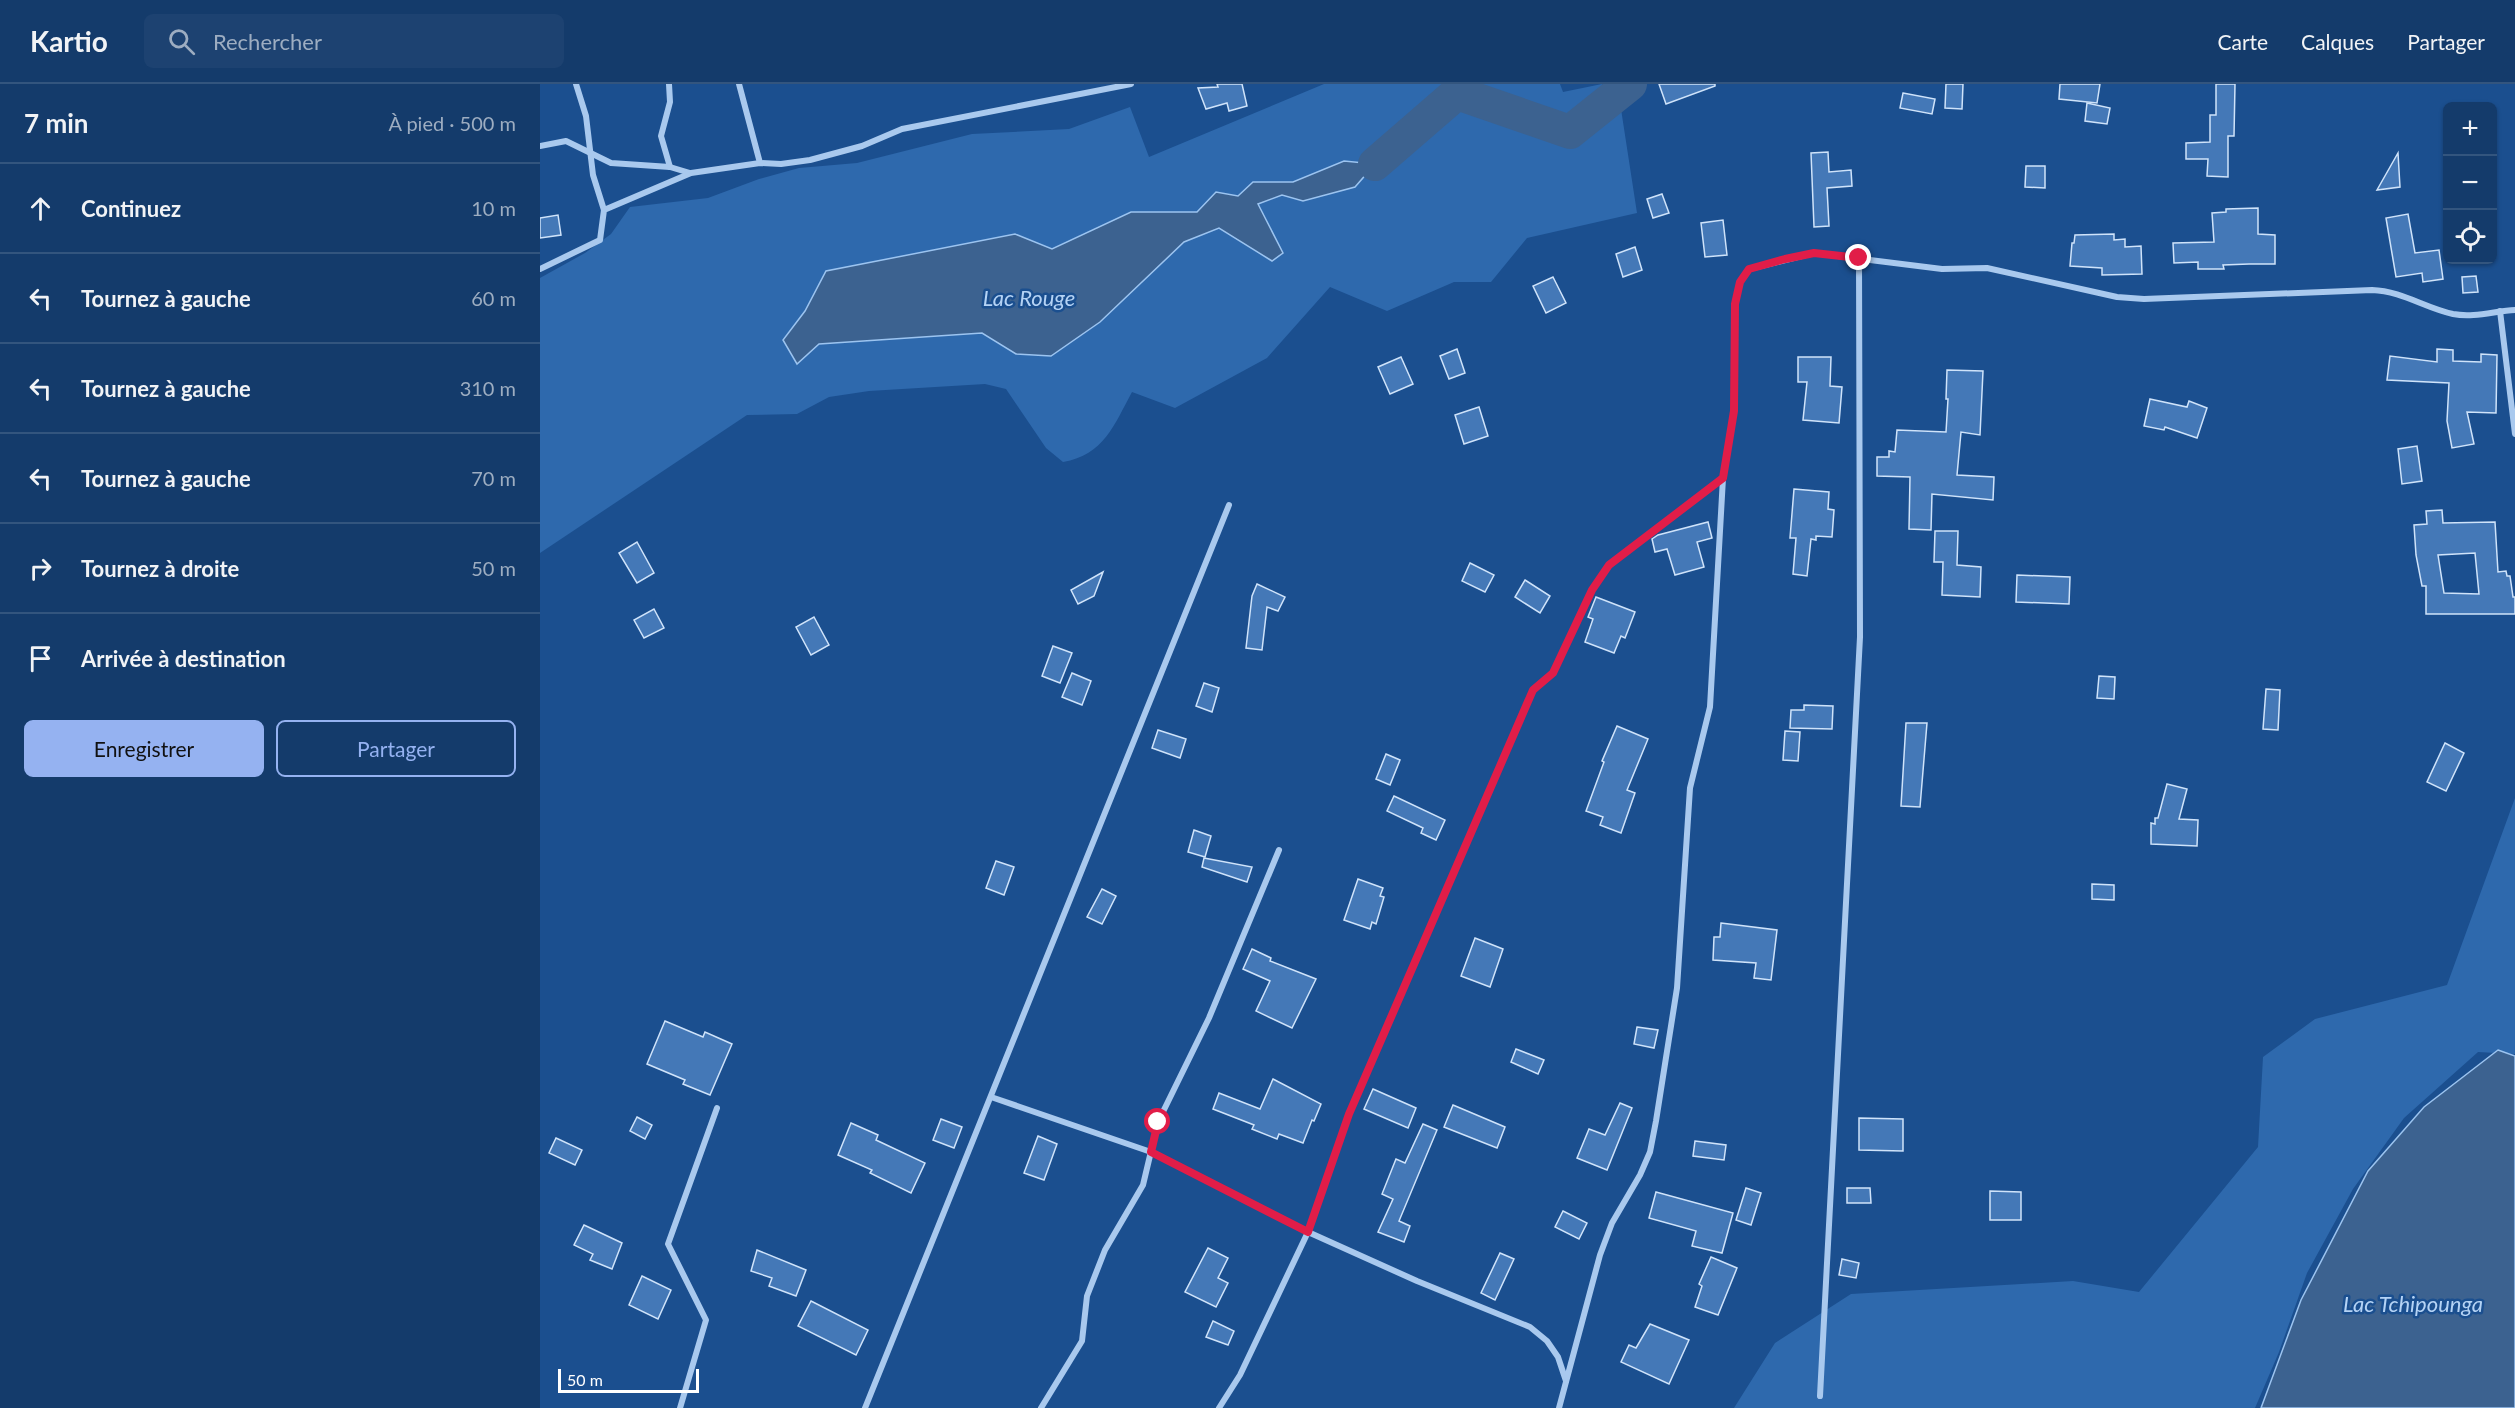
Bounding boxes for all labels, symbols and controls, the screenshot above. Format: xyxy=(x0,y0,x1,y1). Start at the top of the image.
search box xyxy=(144,14,564,68)
text: Kartio xyxy=(30,24,108,58)
icon: search xyxy=(165,25,198,58)
text: Rechercher xyxy=(213,28,322,55)
text: Carte xyxy=(2217,29,2268,54)
text: Calques xyxy=(2301,29,2374,54)
text: Partager xyxy=(2407,29,2485,54)
map controls xyxy=(2443,102,2497,264)
button: + xyxy=(2443,102,2497,156)
text: 7 min xyxy=(24,107,88,139)
text: À pied · 500 m xyxy=(388,111,516,135)
button: − xyxy=(2443,156,2497,210)
icon: ahead xyxy=(24,192,57,225)
text: Continuez xyxy=(81,195,181,222)
text: 10 m xyxy=(471,196,516,220)
button: locate xyxy=(2443,210,2497,264)
route end xyxy=(1845,244,1871,270)
icon: left xyxy=(24,282,57,315)
water label: Lac Rouge xyxy=(983,284,1075,311)
text: Tournez à gauche xyxy=(81,285,251,312)
text: 60 m xyxy=(471,286,516,310)
icon: left xyxy=(24,372,57,405)
text: Tournez à gauche xyxy=(81,375,251,402)
text: 310 m xyxy=(460,376,516,400)
icon: left xyxy=(24,462,57,495)
text: Tournez à gauche xyxy=(81,465,251,492)
text: 70 m xyxy=(471,466,516,490)
icon: right xyxy=(24,552,57,585)
text: Tournez à droite xyxy=(81,555,239,582)
text: 50 m xyxy=(471,556,516,580)
icon: arrive xyxy=(24,642,57,675)
text: Arrivée à destination xyxy=(81,645,286,672)
button: Enregistrer xyxy=(24,720,264,777)
button: Partager xyxy=(276,720,516,777)
route start xyxy=(1144,1108,1170,1134)
water label: Lac Tchipounga xyxy=(2343,1290,2483,1317)
scale bar xyxy=(558,1366,699,1394)
text: 50 m xyxy=(567,1370,603,1389)

